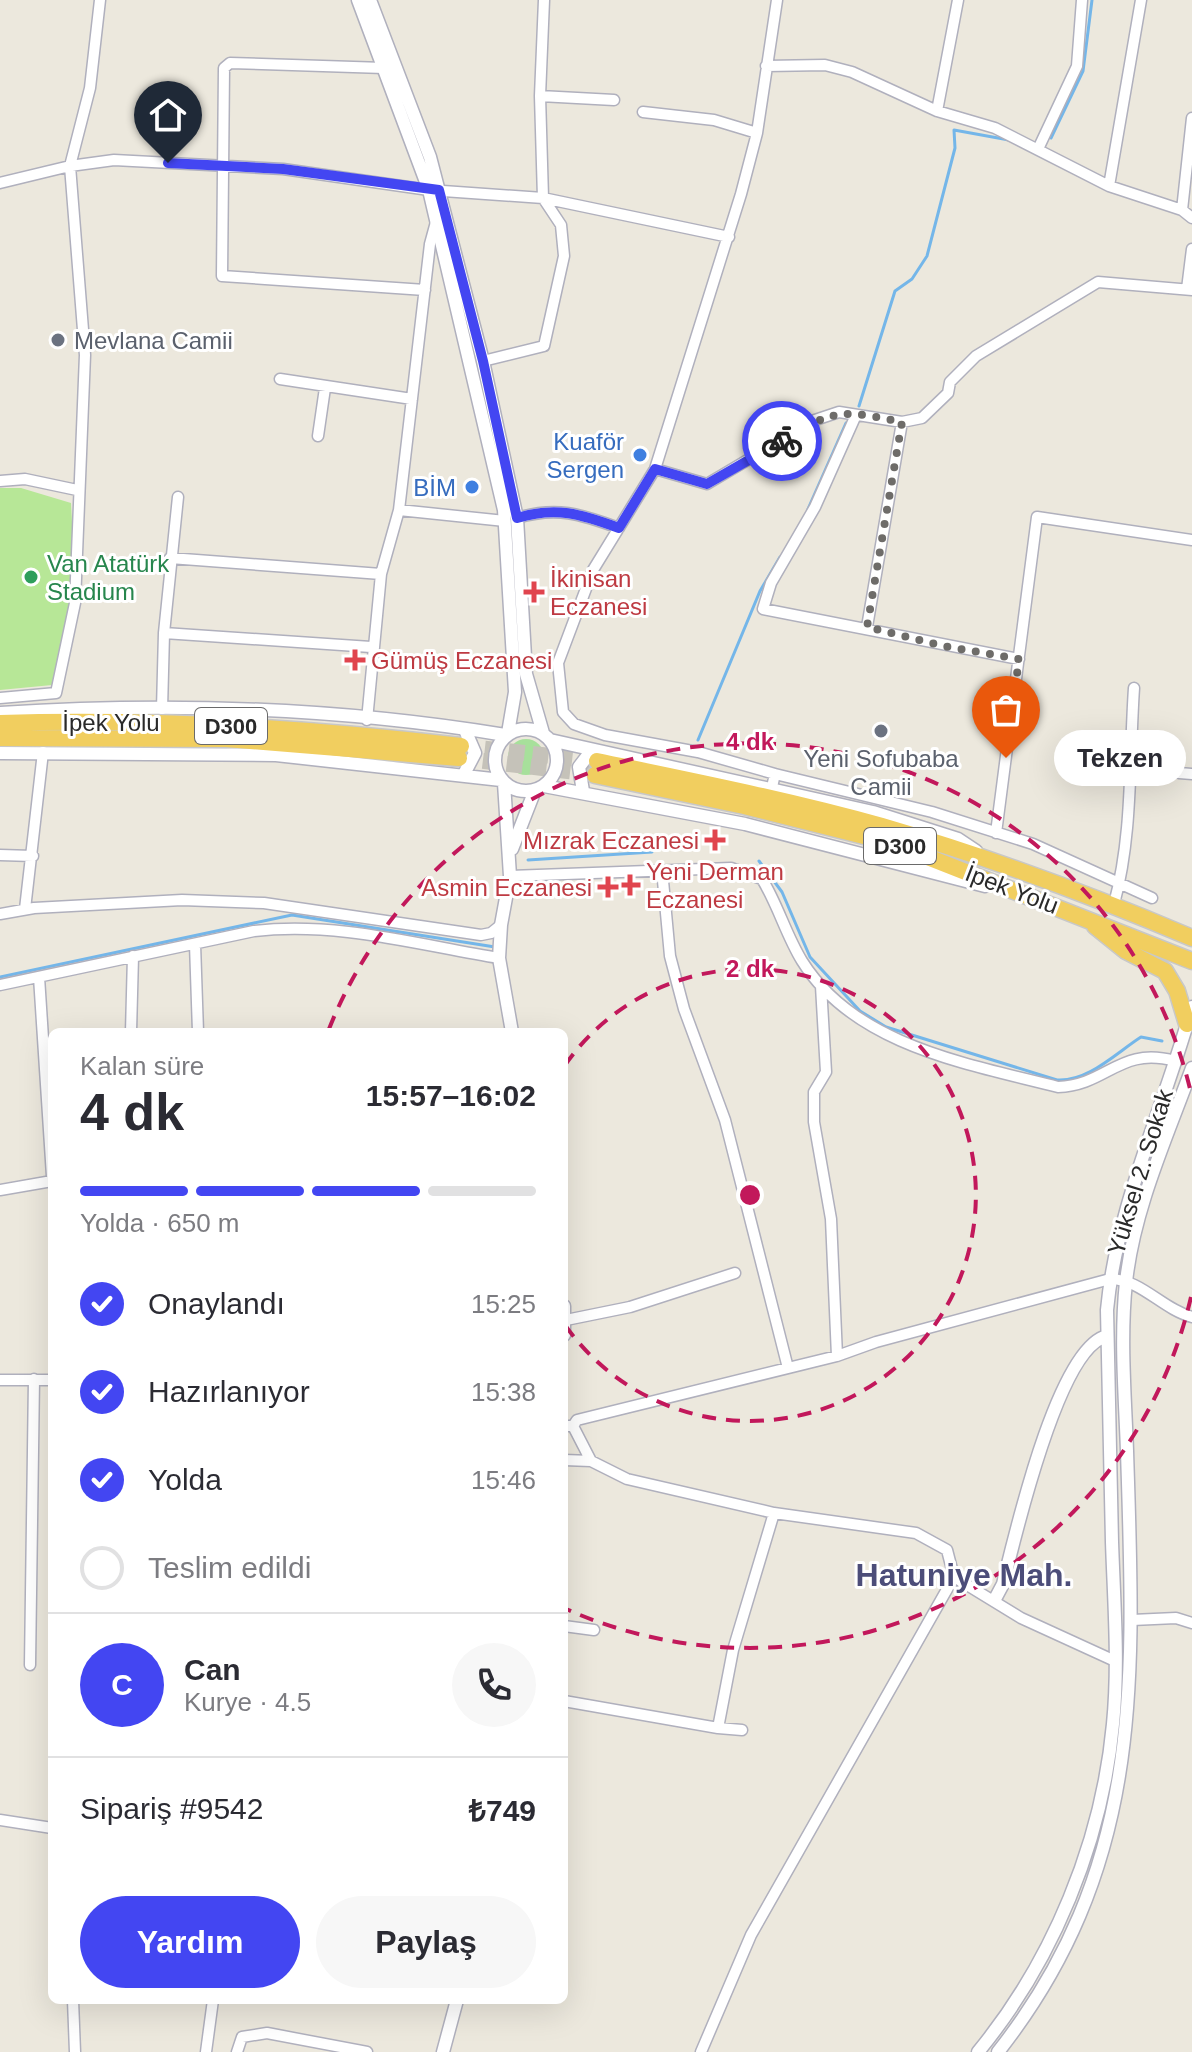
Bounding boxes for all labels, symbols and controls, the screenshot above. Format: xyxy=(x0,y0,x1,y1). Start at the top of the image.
pin xyxy=(134,81,202,163)
icon: home xyxy=(146,93,190,137)
place label: Mevlana Camii xyxy=(74,327,233,354)
marker: Mevlana Camii xyxy=(49,331,67,349)
courier xyxy=(742,401,822,481)
icon: bike xyxy=(760,419,804,463)
place label: Kuaför Sergen xyxy=(547,428,624,483)
marker: Kuaför Sergen xyxy=(631,446,649,464)
place label: BİM xyxy=(413,474,456,501)
marker: BİM xyxy=(463,478,481,496)
place label: Van Atatürk Stadium xyxy=(47,550,170,605)
place label: İkinisan Eczanesi xyxy=(550,565,647,620)
marker: Van Atatürk Stadium xyxy=(22,568,40,586)
marker: İkinisan Eczanesi xyxy=(525,583,543,601)
place label: Gümüş Eczanesi xyxy=(371,647,552,674)
marker: Gümüş Eczanesi xyxy=(346,651,364,669)
pin xyxy=(972,676,1040,758)
icon: bag xyxy=(984,688,1028,732)
road number: D300 xyxy=(195,708,267,744)
street label: İpek Yolu xyxy=(62,709,160,736)
marker: Yeni Sofubaba Camii xyxy=(872,722,890,740)
text: 4 dk xyxy=(726,728,775,755)
callout: Tekzen xyxy=(1054,730,1186,786)
text: Tekzen xyxy=(1077,743,1163,773)
place label: Yeni Sofubaba Camii xyxy=(803,745,959,800)
place label: Mızrak Eczanesi xyxy=(523,827,699,854)
road number: D300 xyxy=(864,828,936,864)
marker: Mızrak Eczanesi xyxy=(706,831,724,849)
place label: Yeni Derman Eczanesi xyxy=(646,858,784,913)
street label: İpek Yolu xyxy=(962,859,1062,919)
place label: Asmin Eczanesi xyxy=(421,874,592,901)
marker: Yeni Derman Eczanesi xyxy=(621,876,639,894)
marker: Asmin Eczanesi xyxy=(599,878,617,896)
text: 2 dk xyxy=(726,955,775,982)
text: Kalan süre xyxy=(80,1051,204,1081)
text: 15:57–16:02 xyxy=(366,1079,536,1112)
text: 4 dk xyxy=(80,1083,184,1141)
street label: Yüksel 2. Sokak xyxy=(1102,1085,1178,1258)
centre of rings xyxy=(736,1181,764,1209)
text: Yolda · 650 m xyxy=(80,1208,239,1238)
icon: check xyxy=(80,1282,124,1326)
text: Onaylandı xyxy=(148,1287,285,1320)
text: 15:25 xyxy=(471,1289,536,1319)
icon: check xyxy=(80,1370,124,1414)
text: Hazırlanıyor xyxy=(148,1375,310,1408)
text: 15:38 xyxy=(471,1377,536,1407)
icon: check xyxy=(80,1458,124,1502)
text: Yolda xyxy=(148,1463,222,1496)
text: 15:46 xyxy=(471,1465,536,1495)
text: Teslim edildi xyxy=(148,1551,311,1584)
district label: Hatuniye Mah. xyxy=(856,1557,1072,1593)
button: phone xyxy=(452,1643,536,1727)
text: Can xyxy=(184,1653,241,1686)
text: C xyxy=(111,1668,133,1701)
text: Kurye · 4.5 xyxy=(184,1687,311,1717)
text: Sipariş #9542 xyxy=(80,1792,263,1825)
text: ₺749 xyxy=(469,1794,536,1827)
button: Yardım xyxy=(80,1896,300,1988)
button: Paylaş xyxy=(316,1896,536,1988)

